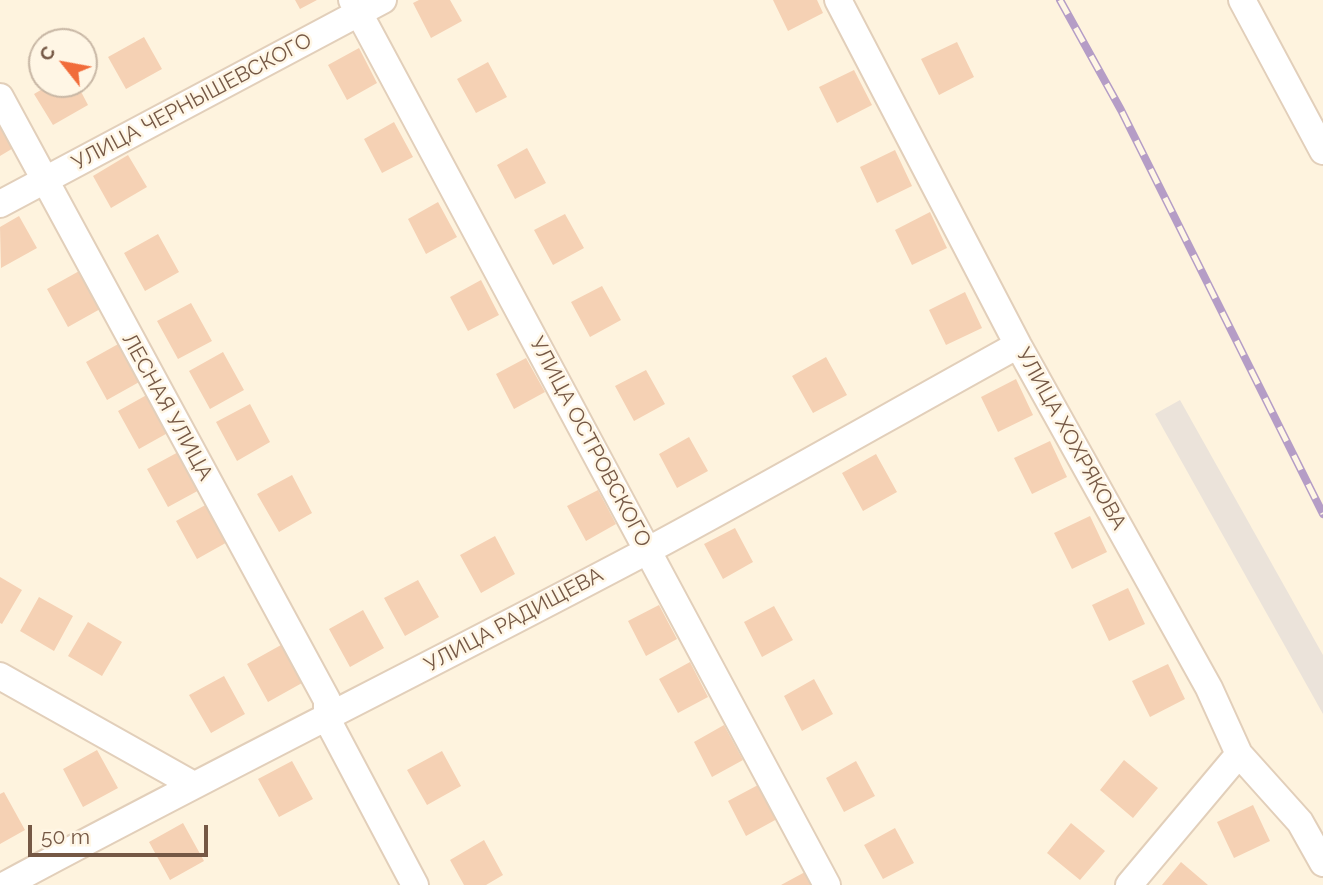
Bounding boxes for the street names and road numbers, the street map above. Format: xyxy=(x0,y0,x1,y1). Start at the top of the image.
street label: УЛИЦА ЧЕРНЫШЕВСКОГО xyxy=(68,28,316,176)
street label: ЛЕСНАЯ УЛИЦА xyxy=(116,329,218,485)
street label: УЛИЦА ОСТРОВСКОГО xyxy=(524,333,656,551)
street label: УЛИЦА ХОХРЯКОВА xyxy=(1011,344,1131,534)
street label: УЛИЦА РАДИЩЕВА xyxy=(420,562,608,678)

